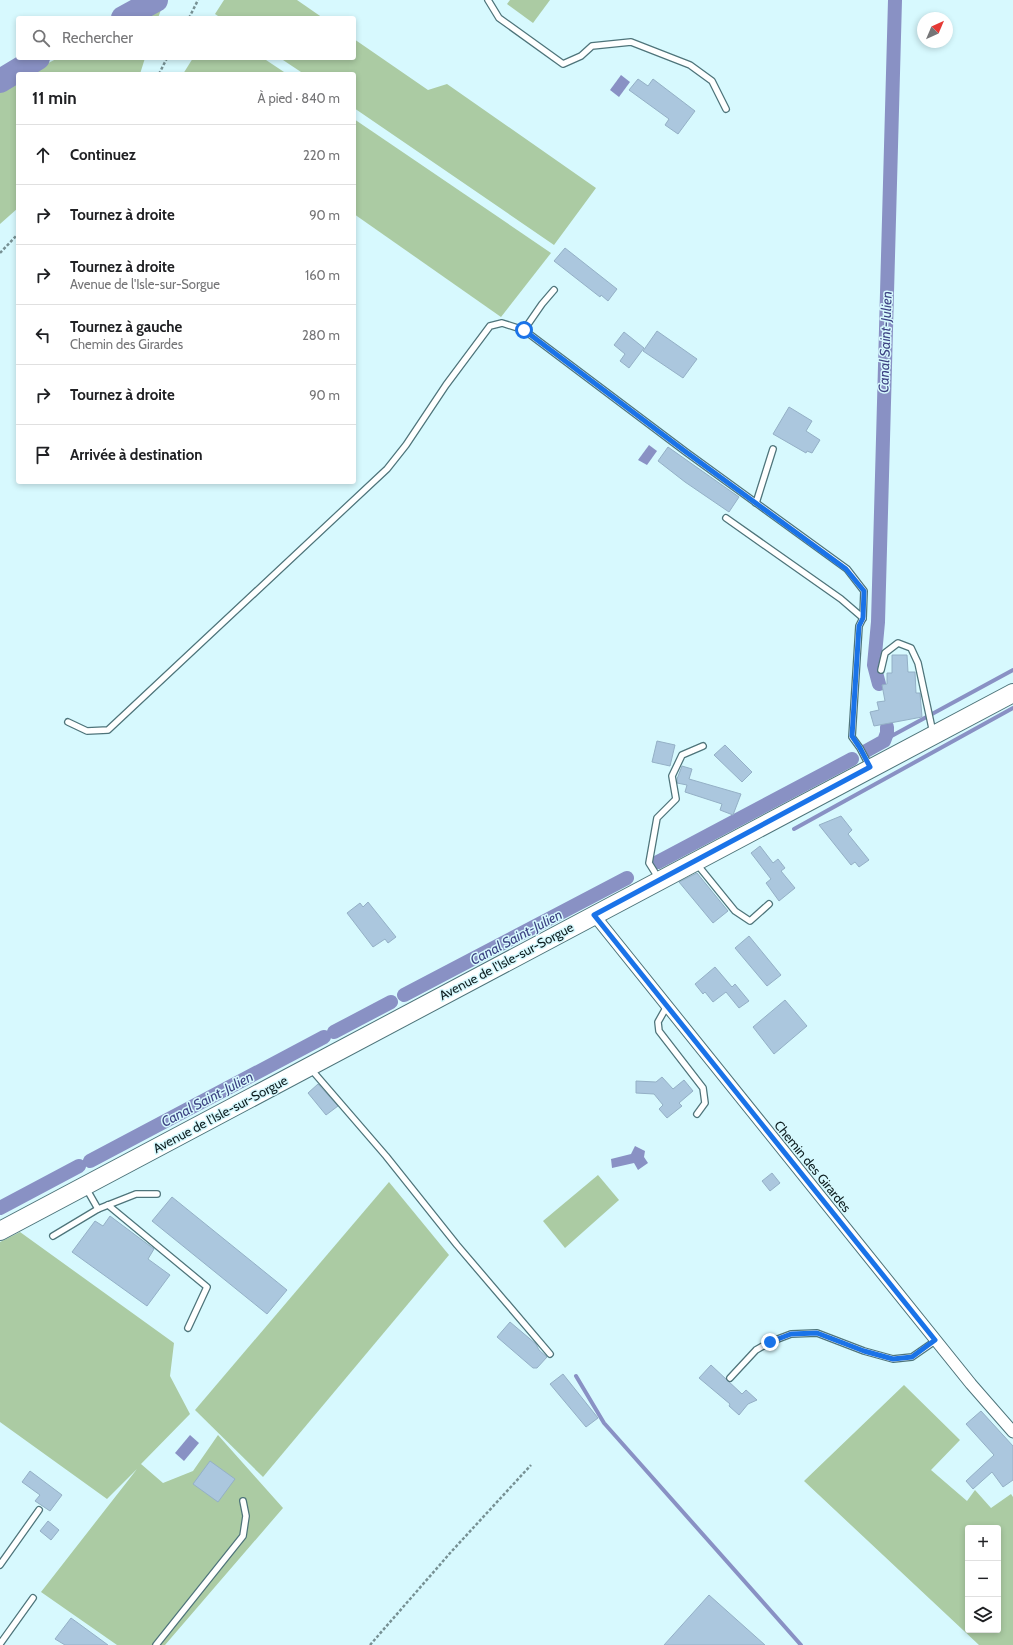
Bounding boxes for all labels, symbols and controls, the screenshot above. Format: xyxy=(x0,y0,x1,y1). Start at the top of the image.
north arrow xyxy=(917,12,953,48)
search box xyxy=(16,16,356,60)
icon: search xyxy=(30,27,52,49)
text: Rechercher xyxy=(62,29,133,47)
text: 11 min xyxy=(32,88,77,108)
text: À pied · 840 m xyxy=(257,90,340,106)
icon: ahead xyxy=(32,144,54,166)
text: Continuez xyxy=(70,146,136,164)
text: 220 m xyxy=(303,147,340,163)
icon: right xyxy=(32,204,54,226)
text: Tournez à droite xyxy=(70,206,175,224)
text: 90 m xyxy=(309,207,340,223)
text: Tournez à droite xyxy=(70,258,175,276)
icon: right xyxy=(32,264,54,286)
text: 160 m xyxy=(305,267,340,283)
text: Avenue de l'Isle-sur-Sorgue xyxy=(70,276,220,292)
water label: Canal Saint-Julien xyxy=(874,291,896,393)
text: Tournez à gauche xyxy=(70,318,182,336)
route start xyxy=(515,321,533,339)
icon: left xyxy=(32,324,54,346)
text: 280 m xyxy=(302,327,340,343)
text: Chemin des Girardes xyxy=(70,336,183,352)
icon: right xyxy=(32,384,54,406)
text: Tournez à droite xyxy=(70,386,175,404)
text: 90 m xyxy=(309,387,340,403)
icon: arrive xyxy=(32,444,54,466)
text: Arrivée à destination xyxy=(70,446,202,464)
water label: Canal Saint-Julien xyxy=(467,905,565,969)
street label: Avenue de l'Isle-sur-Sorgue xyxy=(436,919,576,1003)
water label: Canal Saint-Julien xyxy=(158,1067,256,1131)
street label: Avenue de l'Isle-sur-Sorgue xyxy=(150,1072,290,1156)
street label: Chemin des Girardes xyxy=(771,1117,855,1215)
route end xyxy=(761,1333,779,1351)
map controls xyxy=(965,1525,1001,1633)
button: + xyxy=(965,1525,1001,1561)
button: − xyxy=(965,1561,1001,1597)
button: layers xyxy=(965,1597,1001,1633)

